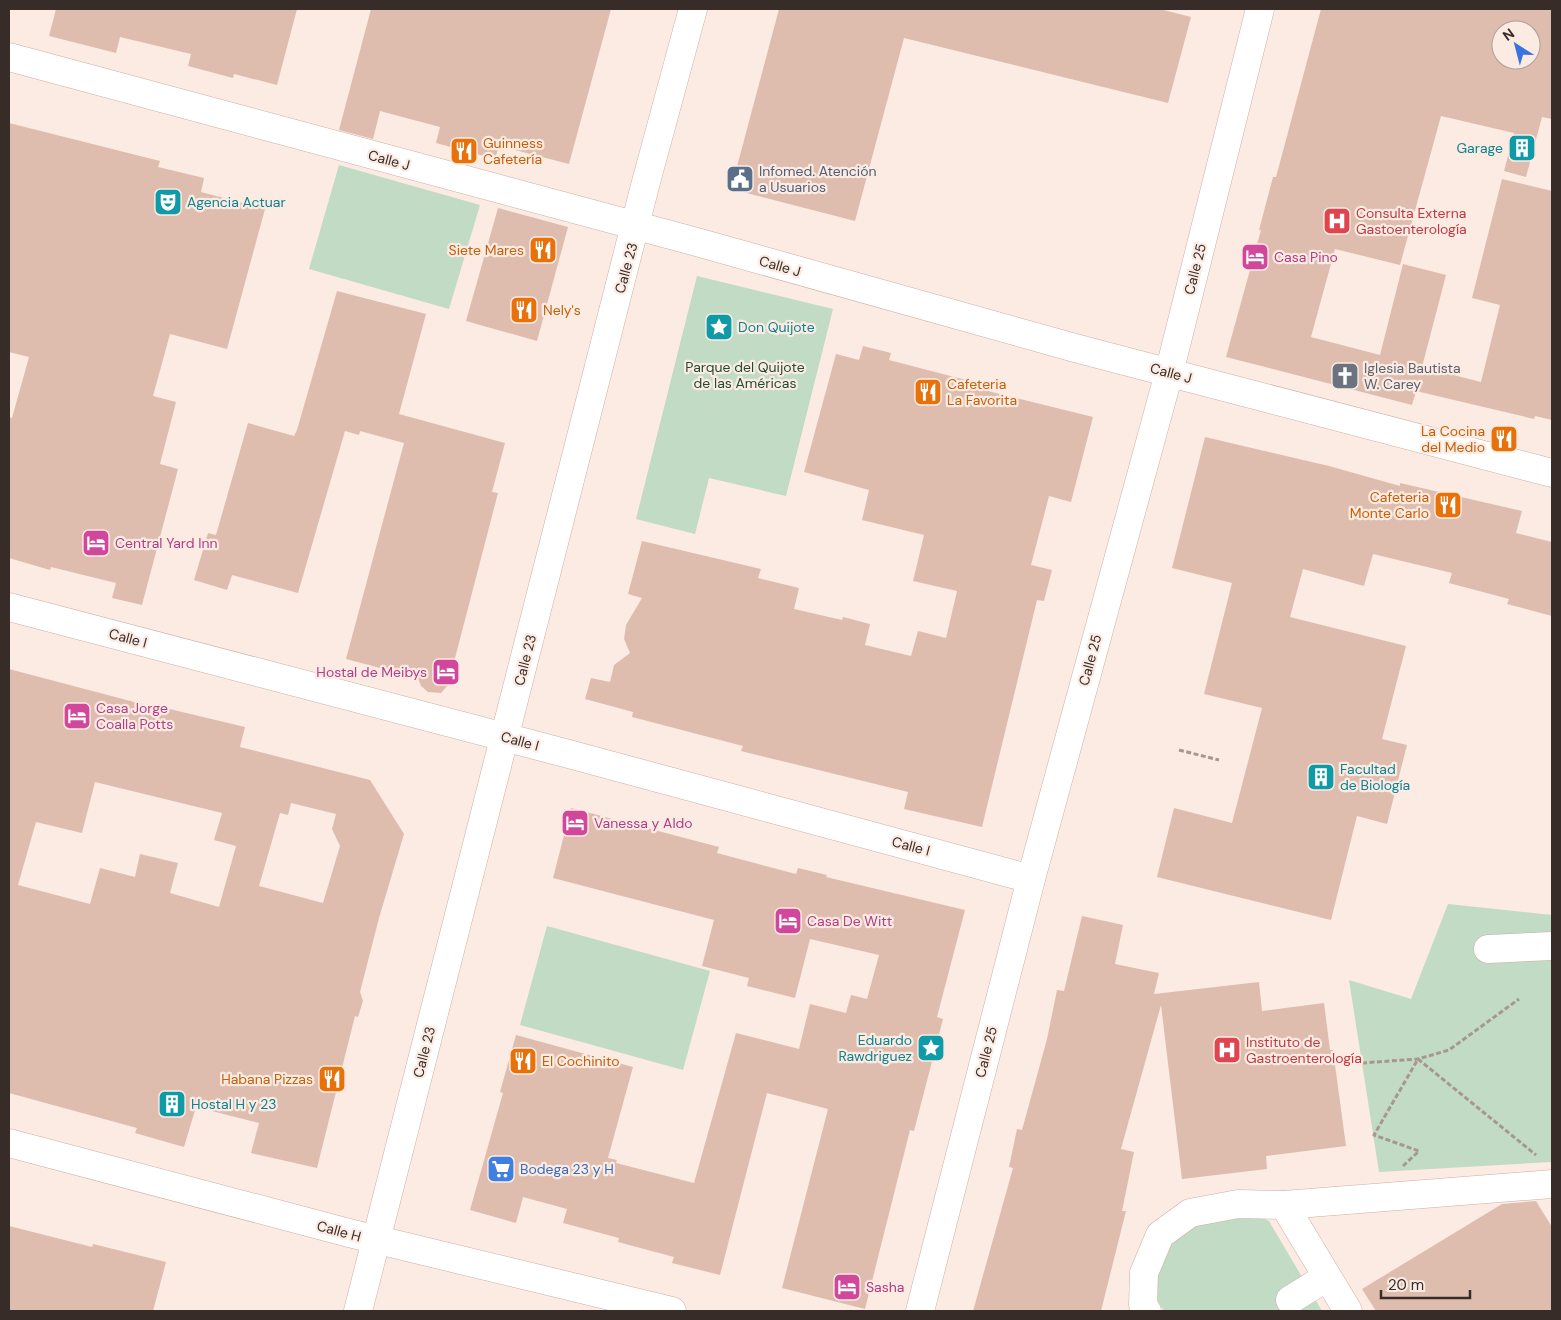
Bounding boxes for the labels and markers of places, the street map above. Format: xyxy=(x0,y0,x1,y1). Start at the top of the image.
building icon: Garage xyxy=(1507,133,1537,163)
place label: Guinness Cafetería xyxy=(483,134,543,168)
restaurant icon: Guinness Cafetería xyxy=(449,136,479,166)
place label: Garage xyxy=(1456,139,1503,157)
place label: Infomed. Atención a Usuarios xyxy=(759,162,877,196)
public building icon: Infomed. Atención a Usuarios xyxy=(725,164,755,194)
theatre icon: Agencia Actuar xyxy=(153,187,183,217)
place label: Agencia Actuar xyxy=(187,193,286,211)
place label: Consulta Externa Gastoenterología xyxy=(1356,204,1467,238)
hospital icon: Consulta Externa Gastoenterología xyxy=(1322,206,1352,236)
restaurant icon: Siete Mares xyxy=(528,235,558,265)
place label: Siete Mares xyxy=(449,241,524,259)
hotel icon: Casa Pino xyxy=(1240,242,1270,272)
place label: Casa Pino xyxy=(1274,248,1338,266)
restaurant icon: Nely's xyxy=(509,295,539,325)
place label: Nely's xyxy=(543,301,581,319)
place icon: Don Quijote xyxy=(704,312,734,342)
place label: Don Quijote xyxy=(738,318,815,336)
place label: Iglesia Bautista W. Carey xyxy=(1364,359,1461,393)
church icon: Iglesia Bautista W. Carey xyxy=(1330,361,1360,391)
place label: Cafeteria La Favorita xyxy=(947,375,1017,409)
restaurant icon: Cafeteria La Favorita xyxy=(913,377,943,407)
place label: La Cocina del Medio xyxy=(1421,422,1485,456)
restaurant icon: La Cocina del Medio xyxy=(1489,424,1519,454)
place label: Cafeteria Monte Carlo xyxy=(1350,488,1429,522)
restaurant icon: Cafeteria Monte Carlo xyxy=(1433,490,1463,520)
hotel icon: Central Yard Inn xyxy=(81,528,111,558)
place label: Central Yard Inn xyxy=(115,534,218,552)
hotel icon: Hostal de Meibys xyxy=(431,657,461,687)
place label: Hostal de Meibys xyxy=(316,663,427,681)
place label: Casa Jorge Coalla Potts xyxy=(96,699,173,733)
hotel icon: Casa Jorge Coalla Potts xyxy=(62,701,92,731)
place label: Facultad de Biología xyxy=(1340,760,1410,794)
building icon: Facultad de Biología xyxy=(1306,762,1336,792)
hotel icon: Vanessa y Aldo xyxy=(560,808,590,838)
place label: Vanessa y Aldo xyxy=(594,814,693,832)
hotel icon: Casa De Witt xyxy=(773,906,803,936)
place label: Casa De Witt xyxy=(807,912,892,930)
place label: Eduardo Rawdriguez xyxy=(838,1031,912,1065)
place icon: Eduardo Rawdriguez xyxy=(916,1033,946,1063)
place label: Instituto de Gastroenterología xyxy=(1246,1033,1362,1067)
hospital icon: Instituto de Gastroenterología xyxy=(1212,1035,1242,1065)
restaurant icon: El Cochinito xyxy=(508,1046,538,1076)
place label: El Cochinito xyxy=(542,1052,620,1070)
restaurant icon: Habana Pizzas xyxy=(317,1064,347,1094)
place label: Habana Pizzas xyxy=(221,1070,313,1088)
building icon: Hostal H y 23 xyxy=(157,1089,187,1119)
place label: Hostal H y 23 xyxy=(191,1095,277,1113)
supermarket icon: Bodega 23 y H xyxy=(486,1154,516,1184)
place label: Bodega 23 y H xyxy=(520,1160,614,1178)
hotel icon: Sasha xyxy=(832,1272,862,1302)
place label: Sasha xyxy=(866,1278,904,1296)

